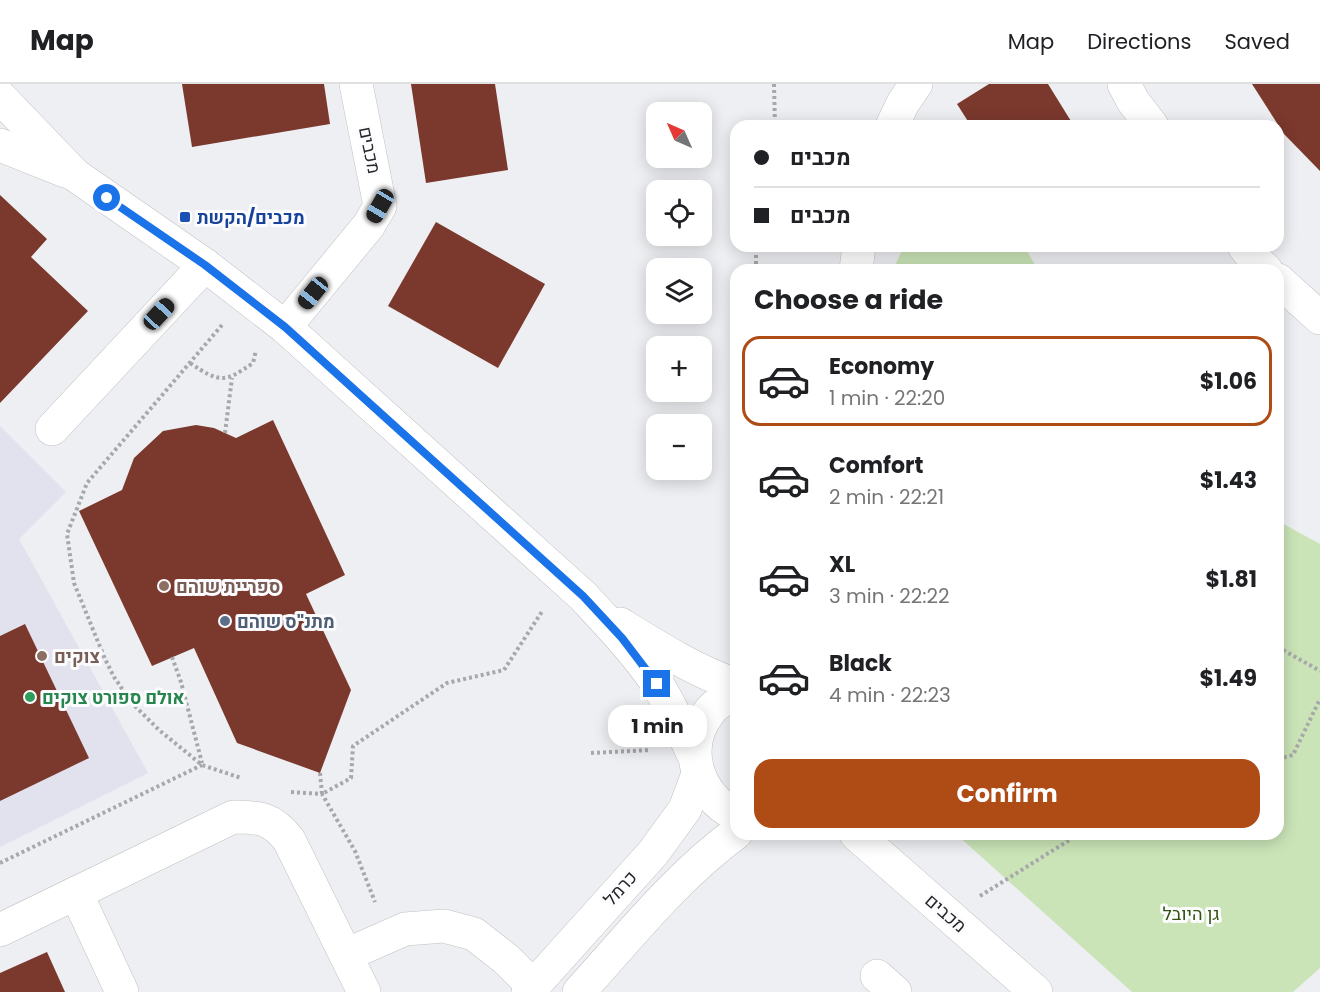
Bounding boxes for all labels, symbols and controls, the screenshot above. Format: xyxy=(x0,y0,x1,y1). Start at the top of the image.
text: Map xyxy=(30,21,94,60)
text: Map xyxy=(1008,27,1054,56)
text: Directions xyxy=(1087,27,1191,56)
text: Saved xyxy=(1224,27,1290,56)
north arrow xyxy=(646,102,712,168)
map controls xyxy=(646,102,712,480)
street label: מכבים xyxy=(353,124,387,176)
text: מכבים xyxy=(790,142,851,173)
button: locate xyxy=(646,180,712,246)
route start xyxy=(93,184,120,211)
car xyxy=(363,186,397,226)
text: מכבים xyxy=(790,200,851,231)
place label: מכבים/הקשת xyxy=(197,205,305,230)
marker: מכבים/הקשת xyxy=(178,210,192,224)
button: layers xyxy=(646,258,712,324)
car xyxy=(295,273,331,313)
text: Choose a ride xyxy=(754,281,943,318)
car xyxy=(140,295,178,333)
button: + xyxy=(646,336,712,402)
text: Economy xyxy=(829,351,934,382)
icon: car xyxy=(757,354,811,408)
text: $1.06 xyxy=(1200,366,1257,397)
text: 1 min · 22:20 xyxy=(829,384,945,412)
button: − xyxy=(646,414,712,480)
text: Comfort xyxy=(829,450,923,481)
icon: car xyxy=(757,453,811,507)
text: $1.43 xyxy=(1200,465,1257,496)
text: 2 min · 22:21 xyxy=(829,483,944,511)
text: XL xyxy=(829,549,855,580)
icon: car xyxy=(757,552,811,606)
text: $1.81 xyxy=(1206,564,1257,595)
place label: ספריית שוהם xyxy=(176,574,280,599)
marker: ספריית שוהם xyxy=(157,579,171,593)
text: 3 min · 22:22 xyxy=(829,582,950,610)
place label: מתנ"ס שוהם xyxy=(237,609,335,634)
marker: מתנ"ס שוהם xyxy=(218,614,232,628)
place label: צוקים xyxy=(54,644,100,669)
text: Black xyxy=(829,648,892,679)
marker: צוקים xyxy=(35,649,49,663)
icon: car xyxy=(757,651,811,705)
text: $1.49 xyxy=(1200,663,1257,694)
route end xyxy=(643,670,670,697)
text: 4 min · 22:23 xyxy=(829,681,951,709)
place label: אולם ספורט צוקים xyxy=(42,685,185,710)
marker: אולם ספורט צוקים xyxy=(23,690,37,704)
callout: 1 min xyxy=(608,705,706,747)
text: 1 min xyxy=(631,712,684,740)
button: Confirm xyxy=(754,759,1260,828)
street label: כרמל xyxy=(598,865,642,911)
street label: מכבים xyxy=(920,888,972,938)
park label: גן היובל xyxy=(1163,901,1220,926)

